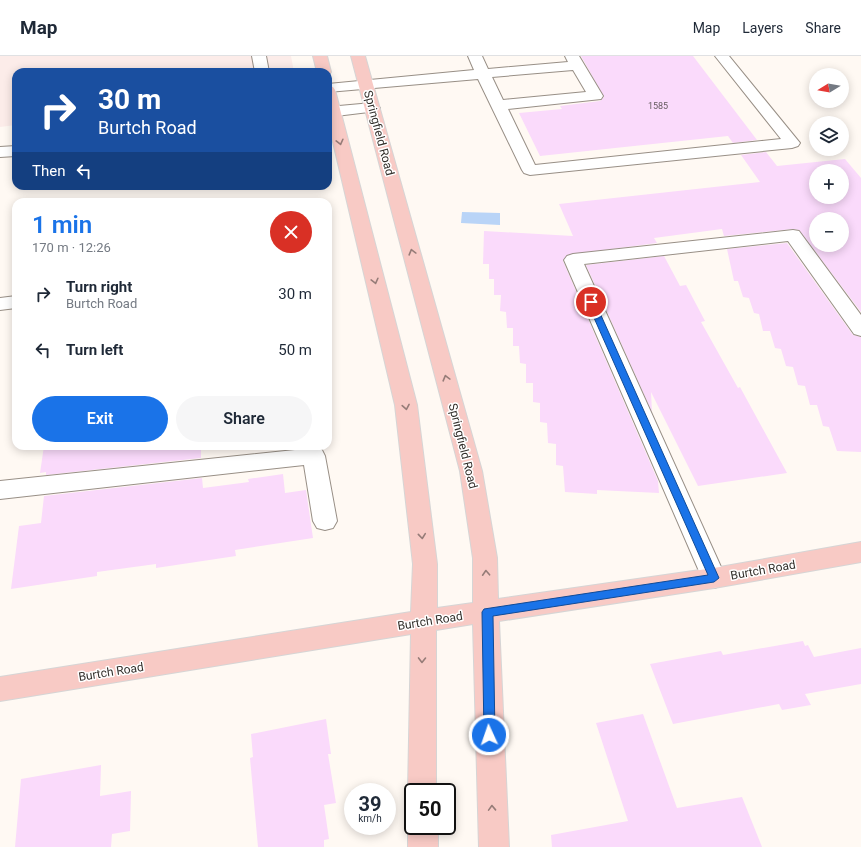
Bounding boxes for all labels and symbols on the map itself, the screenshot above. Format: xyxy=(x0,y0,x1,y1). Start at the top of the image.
north arrow xyxy=(809,68,849,108)
street label: Springfield Road xyxy=(361,89,397,177)
house number: 1585 xyxy=(648,101,668,111)
one-way arrow xyxy=(335,138,344,145)
one-way arrow xyxy=(408,249,416,256)
one-way arrow xyxy=(370,277,379,284)
pin xyxy=(574,285,608,319)
one-way arrow xyxy=(442,374,451,381)
street label: Springfield Road xyxy=(446,402,480,490)
one-way arrow xyxy=(401,404,410,411)
one-way arrow xyxy=(417,533,426,539)
street label: Burtch Road xyxy=(729,557,797,583)
one-way arrow xyxy=(481,570,490,576)
street label: Burtch Road xyxy=(396,609,464,633)
one-way arrow xyxy=(418,657,426,663)
street label: Burtch Road xyxy=(77,660,145,684)
position arrow xyxy=(468,714,510,756)
speed limit sign: 50 xyxy=(404,783,456,835)
one-way arrow xyxy=(488,805,497,811)

